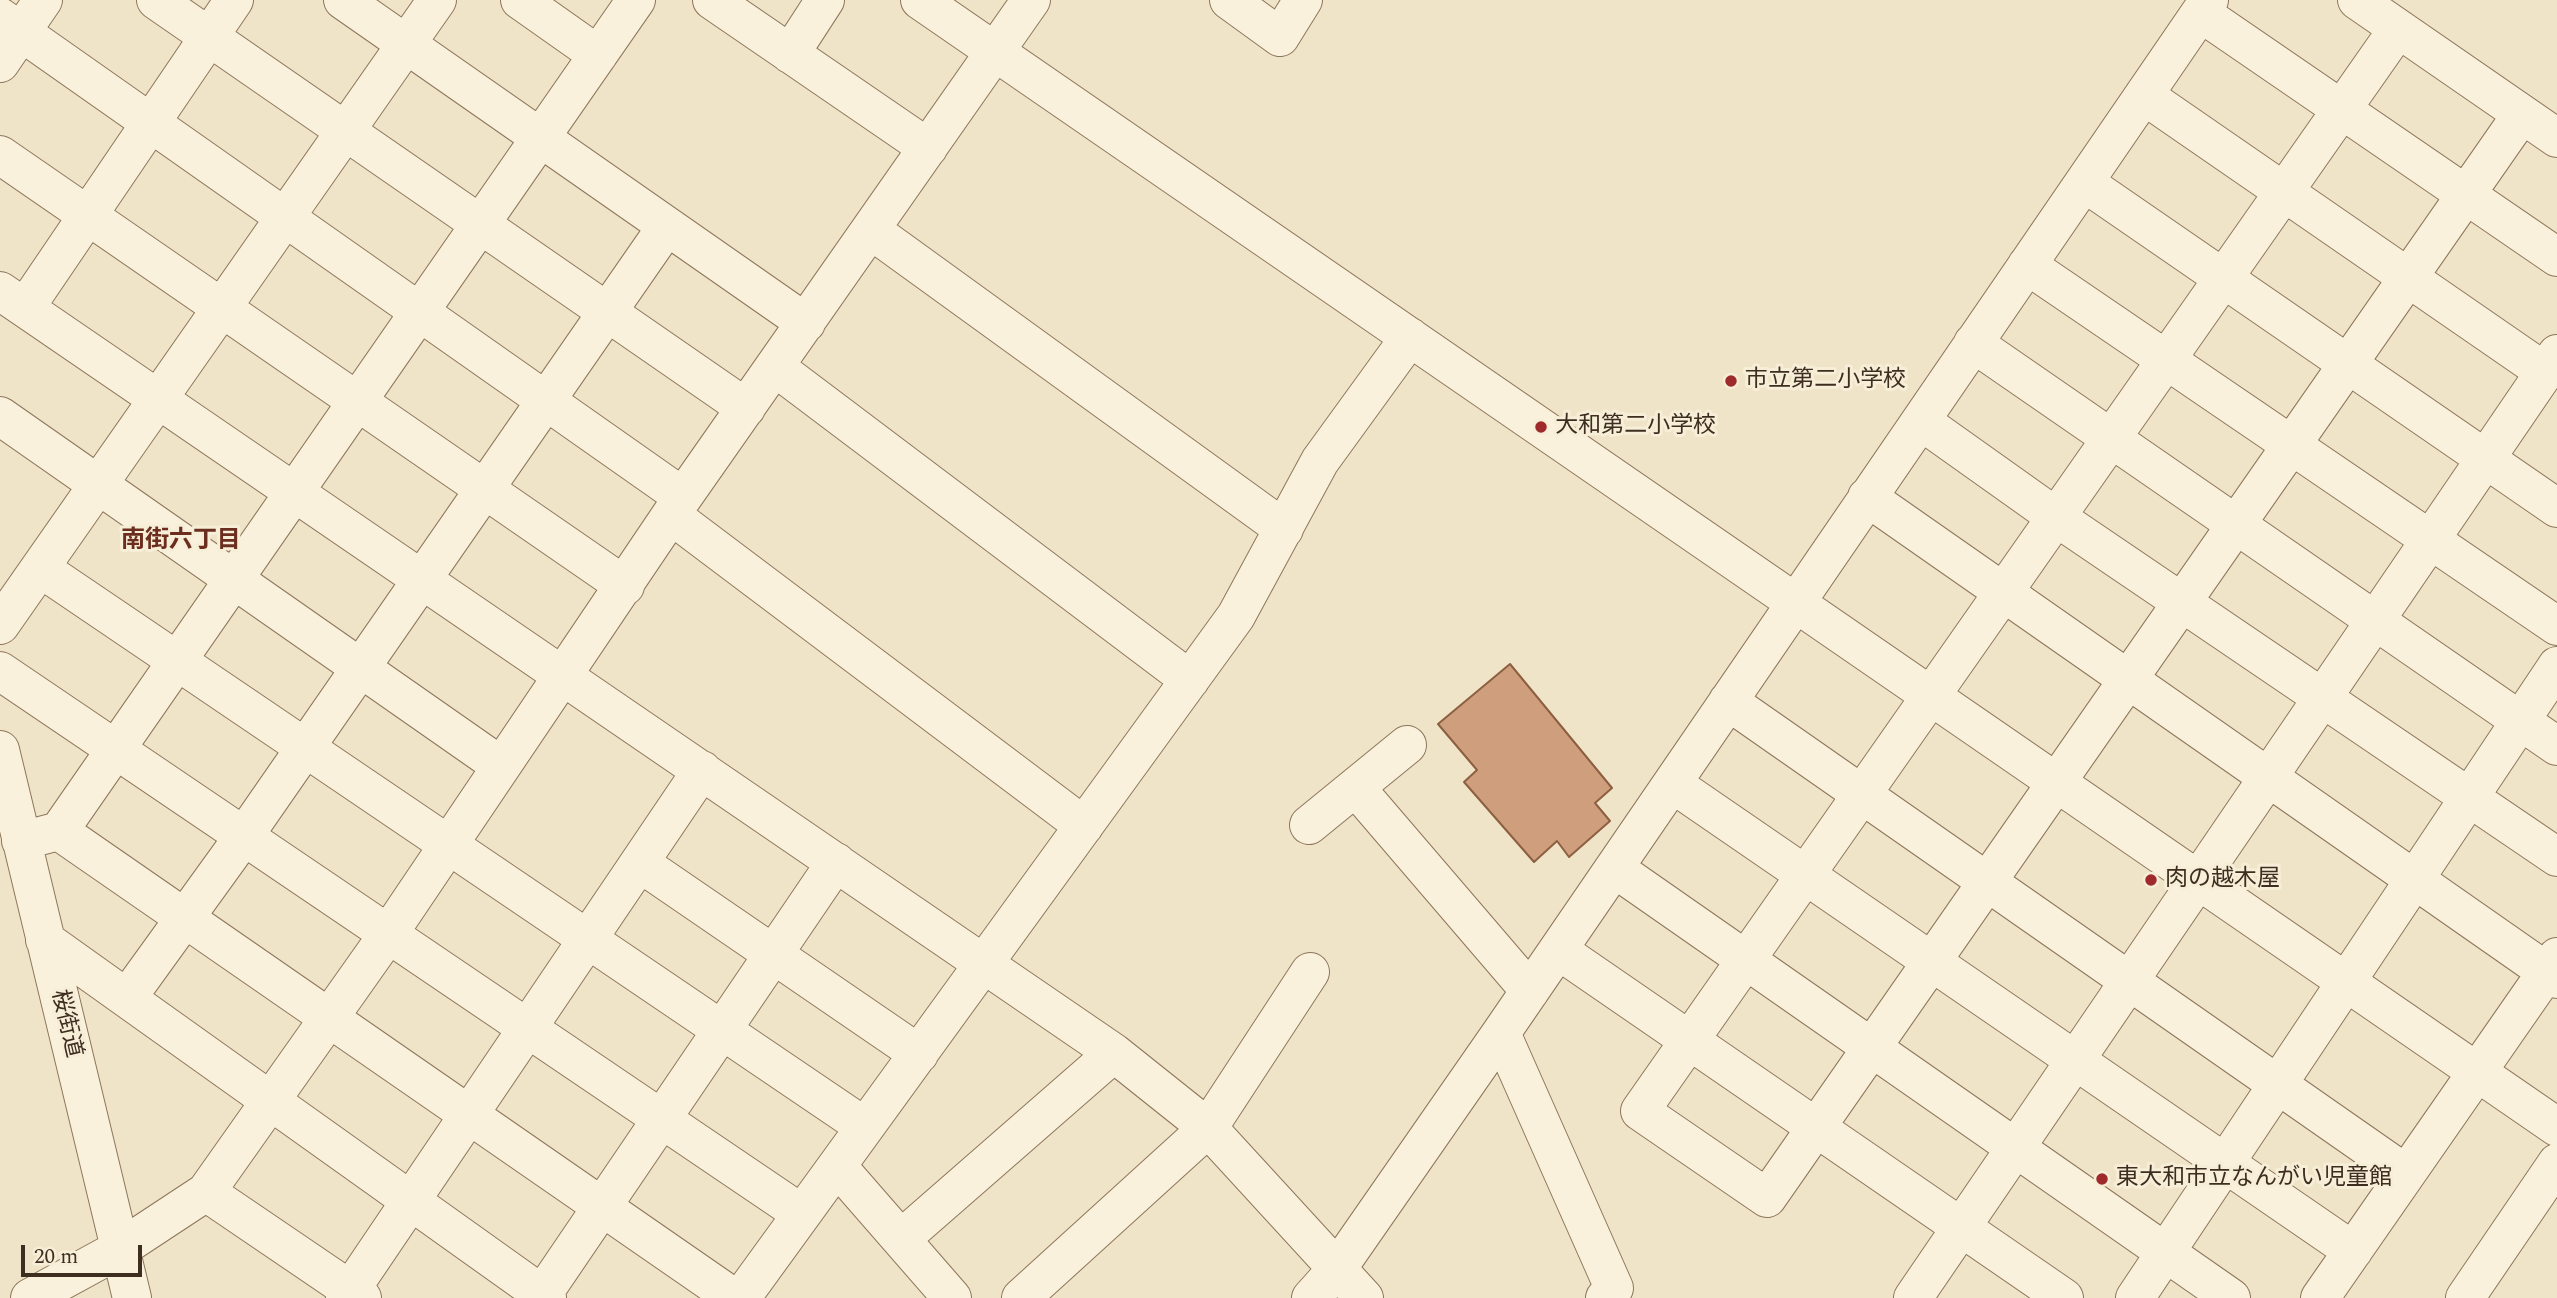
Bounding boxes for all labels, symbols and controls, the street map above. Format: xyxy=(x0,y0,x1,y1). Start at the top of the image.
place label: 市立第二小学校 xyxy=(1745,367,1906,395)
marker: 市立第二小学校 xyxy=(1723,373,1739,389)
place label: 大和第二小学校 xyxy=(1555,413,1716,441)
marker: 大和第二小学校 xyxy=(1533,419,1549,435)
district label: 南街六丁目 xyxy=(121,528,241,556)
place label: 肉の越木屋 xyxy=(2165,866,2280,894)
marker: 肉の越木屋 xyxy=(2143,872,2159,888)
street label: 桜街道 xyxy=(44,987,86,1061)
place label: 東大和市立なんがい児童館 xyxy=(2116,1165,2392,1193)
marker: 東大和市立なんがい児童館 xyxy=(2094,1171,2110,1187)
scale bar xyxy=(24,1232,145,1276)
text: 20 m xyxy=(34,1241,78,1273)

